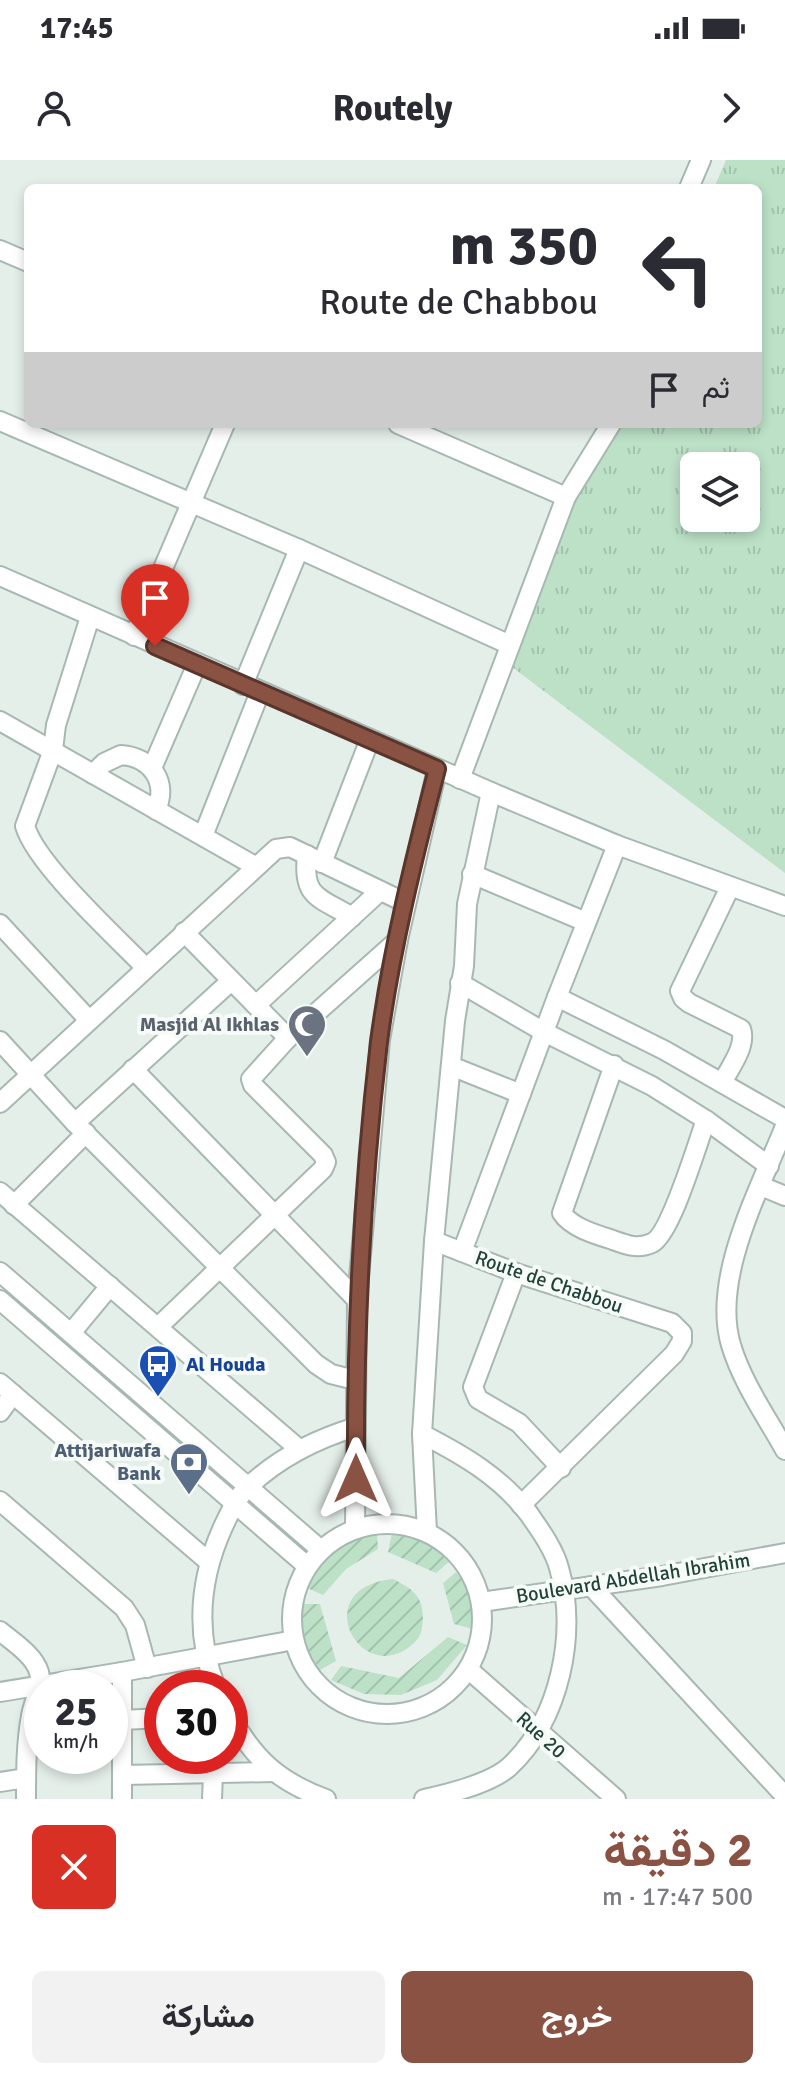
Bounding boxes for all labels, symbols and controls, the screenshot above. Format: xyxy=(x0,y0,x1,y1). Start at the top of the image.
text: 17:45 xyxy=(40,10,114,47)
icon: person xyxy=(32,86,76,130)
text: Routely xyxy=(333,86,452,131)
icon: forward xyxy=(709,86,753,130)
text: 350 m xyxy=(450,211,598,280)
icon: left xyxy=(626,216,730,320)
text: Route de Chabbou xyxy=(319,280,598,325)
icon: arrive xyxy=(642,368,686,412)
text: ثم xyxy=(702,370,730,407)
map controls xyxy=(680,452,760,532)
button: layers xyxy=(680,452,760,532)
pin xyxy=(121,564,189,646)
icon: arrive xyxy=(133,576,177,620)
mosque icon: Masjid Al Ikhlas xyxy=(286,1003,328,1058)
place label: Masjid Al Ikhlas xyxy=(140,1012,279,1037)
street label: Route de Chabbou xyxy=(472,1245,626,1319)
bus stop icon: Al Houda xyxy=(137,1343,179,1398)
place label: Al Houda xyxy=(186,1352,265,1377)
position arrow xyxy=(314,1437,398,1521)
place label: Attijariwafa Bank xyxy=(54,1438,162,1486)
bank icon: Attijariwafa Bank xyxy=(168,1441,210,1496)
street label: Boulevard Abdellah Ibrahim xyxy=(514,1547,752,1609)
speed limit sign: 30 xyxy=(144,1670,248,1774)
text: 25 xyxy=(54,1687,98,1737)
street label: Rue 20 xyxy=(511,1706,571,1764)
text: km/h xyxy=(53,1729,99,1754)
text: 2 دقيقة xyxy=(603,1821,753,1880)
button: close xyxy=(32,1825,116,1909)
text: 500 m · 17:47 xyxy=(602,1881,753,1913)
button: مشاركة xyxy=(32,1971,385,2063)
button: خروج xyxy=(401,1971,753,2063)

